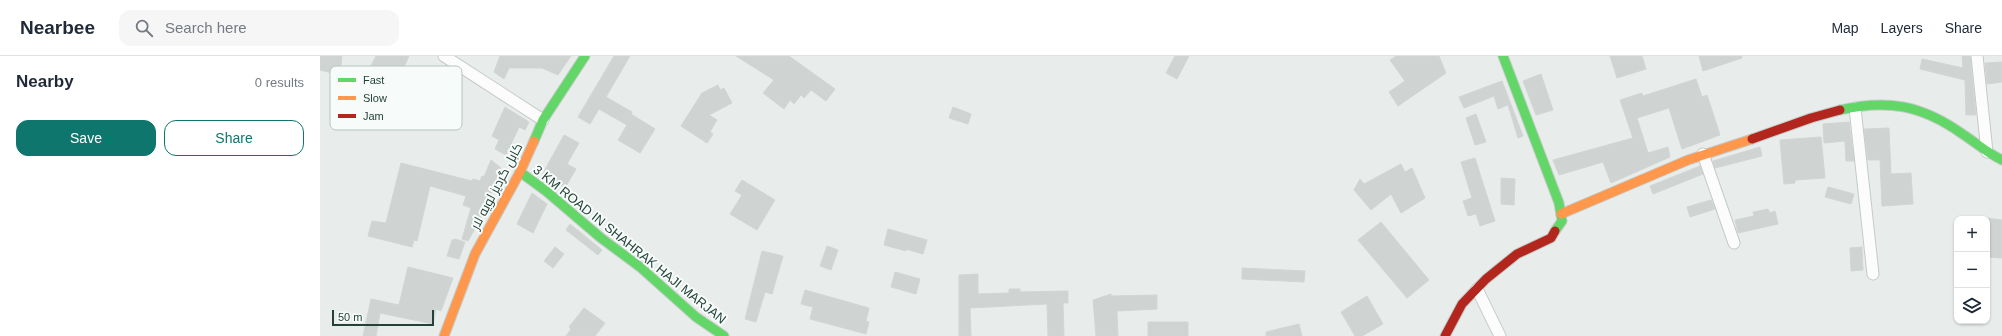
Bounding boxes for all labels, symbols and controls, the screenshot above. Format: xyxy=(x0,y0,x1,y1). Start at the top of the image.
search box xyxy=(119,10,399,46)
text: Nearbee xyxy=(20,17,95,38)
icon: search xyxy=(133,17,155,39)
text: Search here xyxy=(165,19,247,36)
text: Map xyxy=(1831,20,1859,36)
text: Layers xyxy=(1881,20,1923,36)
text: Share xyxy=(1945,20,1982,36)
legend xyxy=(330,66,462,130)
text: Nearby xyxy=(16,72,74,91)
text: Fast xyxy=(363,74,384,86)
text: 0 results xyxy=(255,75,304,90)
text: Slow xyxy=(363,92,387,104)
text: Jam xyxy=(363,110,384,122)
button: Save xyxy=(16,120,156,156)
button: Share xyxy=(164,120,304,156)
street label: کابل گردیز لویه لار xyxy=(467,141,525,233)
street label: 3 KM ROAD IN SHAHRAK HAJI MARJAN xyxy=(530,162,729,327)
map controls xyxy=(1954,216,1990,324)
button: + xyxy=(1954,216,1990,252)
button: − xyxy=(1954,252,1990,288)
button: layers xyxy=(1954,288,1990,324)
scale bar xyxy=(332,308,434,327)
text: 50 m xyxy=(338,311,362,323)

